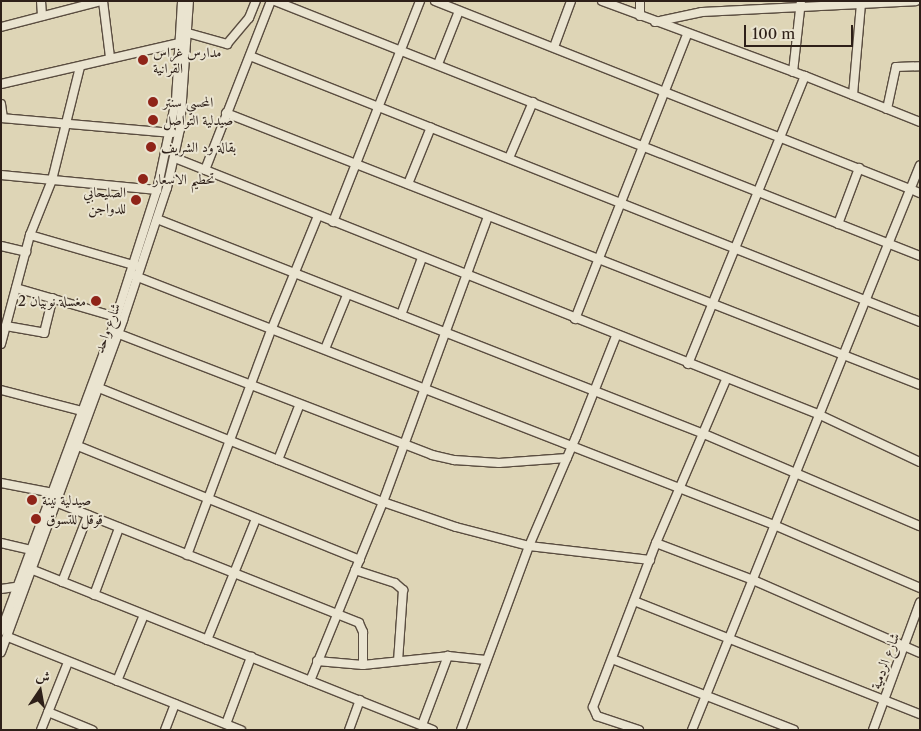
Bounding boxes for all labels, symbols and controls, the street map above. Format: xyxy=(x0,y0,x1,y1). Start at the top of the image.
scale bar xyxy=(746,15,855,47)
text: 100 m xyxy=(752,24,795,43)
place label: مدارس غراس القرانية xyxy=(153,44,222,76)
marker: مدارس غراس القرانية xyxy=(137,54,149,66)
place label: المحسي سنتر xyxy=(163,94,213,110)
marker: المحسي سنتر xyxy=(147,96,159,108)
place label: صيدلية التواصل xyxy=(163,112,233,128)
marker: صيدلية التواصل xyxy=(147,114,159,126)
place label: بقالة ود الشريف xyxy=(161,139,236,155)
marker: بقالة ود الشريف xyxy=(145,141,157,153)
place label: تحطيم الاسعار xyxy=(153,171,215,187)
marker: تحطيم الاسعار xyxy=(137,173,149,185)
place label: الصليحابي للدواجن xyxy=(83,184,126,216)
marker: الصليحابي للدواجن xyxy=(130,194,142,206)
place label: مغسلة نوبيان 2 xyxy=(18,293,86,309)
marker: مغسلة نوبيان 2 xyxy=(90,295,102,307)
street label: شارع واحد xyxy=(90,301,124,355)
place label: صيدلية نينة xyxy=(42,492,91,508)
marker: صيدلية نينة xyxy=(26,494,38,506)
place label: قوقل للتسوق xyxy=(46,511,103,527)
marker: قوقل للتسوق xyxy=(30,513,42,525)
street label: شارع الردمية xyxy=(867,631,903,691)
north arrow xyxy=(15,666,65,716)
text: ش xyxy=(34,666,52,687)

